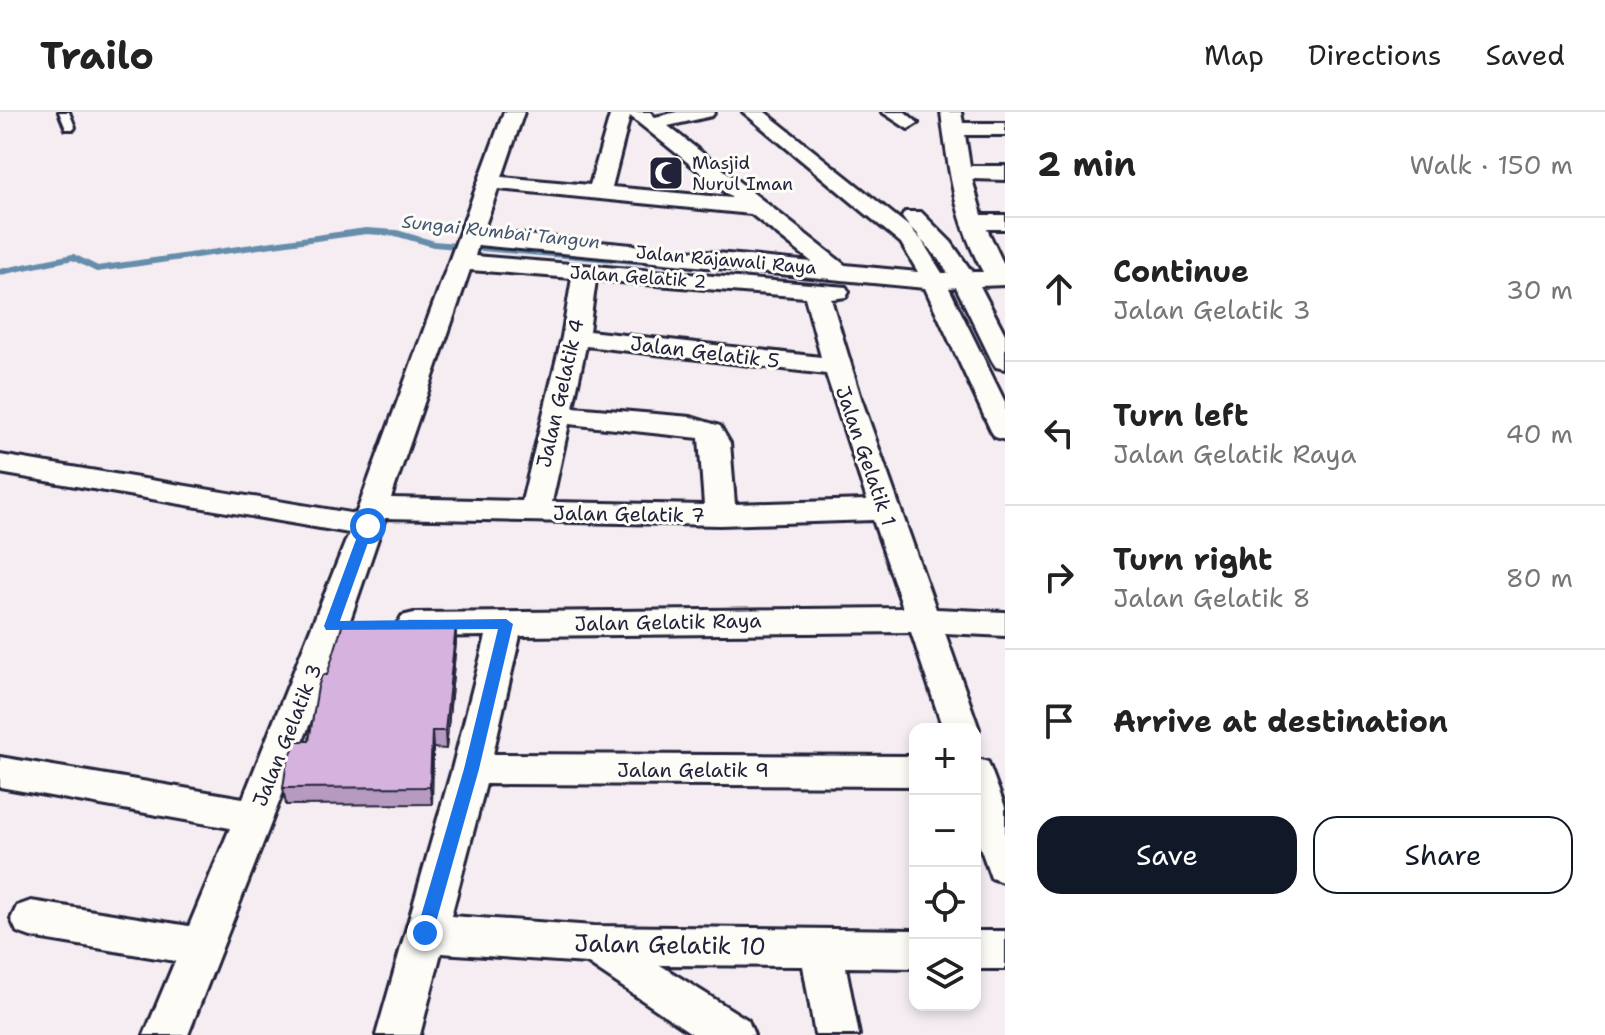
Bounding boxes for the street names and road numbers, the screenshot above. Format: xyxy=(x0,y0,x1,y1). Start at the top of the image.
street label: Jalan Rajawali Raya xyxy=(635,240,817,280)
street label: Jalan Gelatik 2 xyxy=(569,260,707,294)
street label: Jalan Gelatik 4 xyxy=(530,316,590,470)
street label: Jalan Gelatik 5 xyxy=(629,330,781,374)
street label: Jalan Gelatik 1 xyxy=(830,383,902,529)
street label: Jalan Gelatik 7 xyxy=(553,500,705,528)
street label: Jalan Gelatik Raya xyxy=(574,607,762,637)
street label: Jalan Gelatik 3 xyxy=(246,660,328,810)
street label: Jalan Gelatik 9 xyxy=(617,757,769,783)
street label: Jalan Gelatik 10 xyxy=(574,927,766,963)

